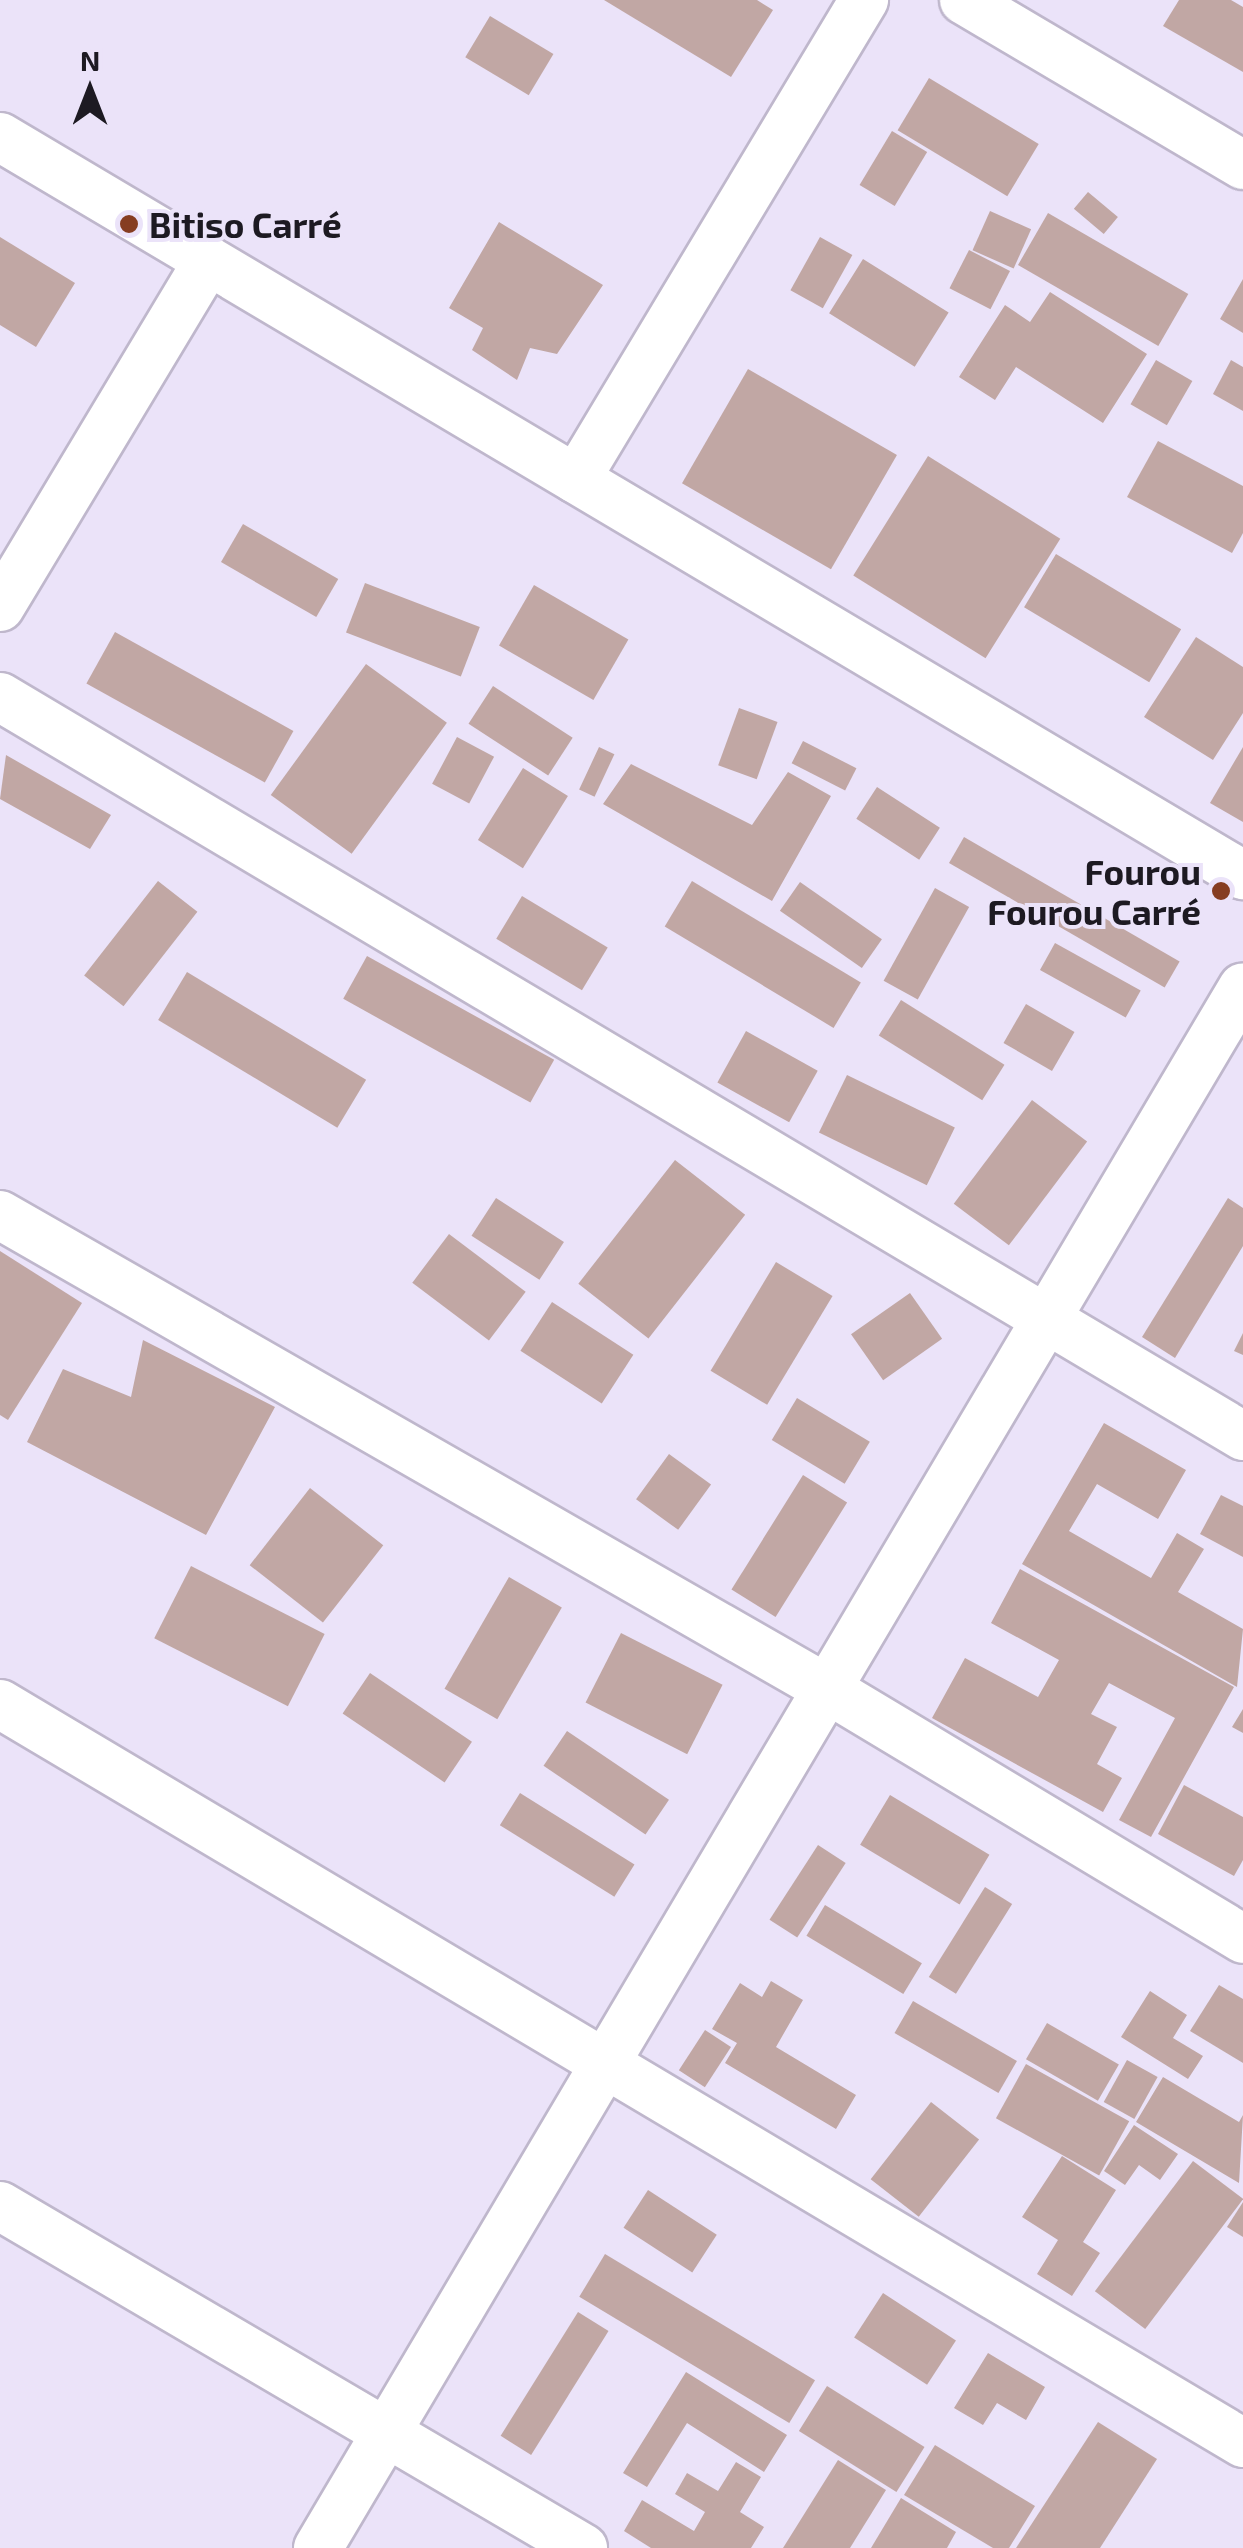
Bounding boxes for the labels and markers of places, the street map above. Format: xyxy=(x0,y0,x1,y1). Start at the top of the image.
place label: Bitiso Carré xyxy=(149,203,342,245)
marker: Bitiso Carré xyxy=(118,213,140,235)
place label: Fourou Fourou Carré xyxy=(987,850,1201,932)
marker: Fourou Fourou Carré xyxy=(1210,880,1232,902)

